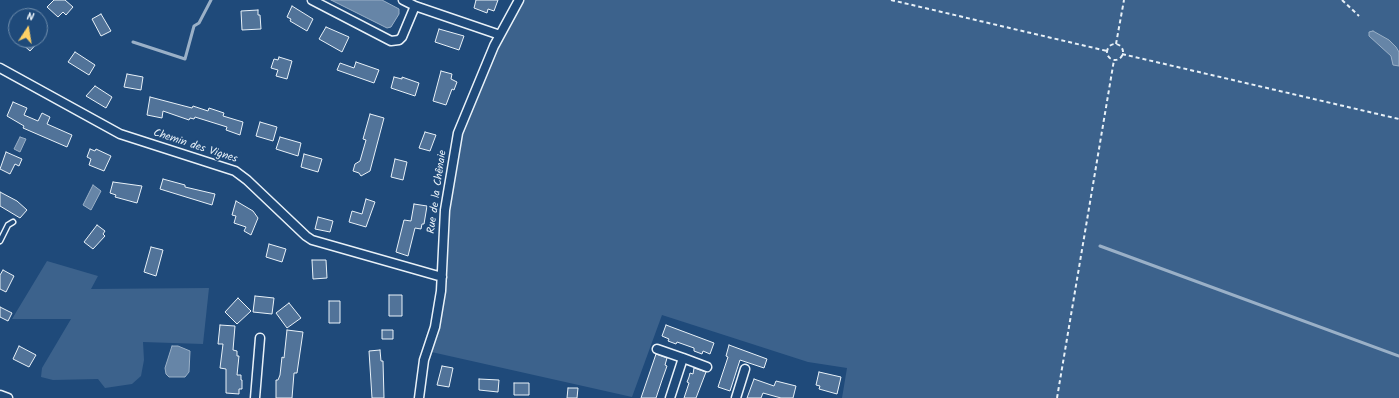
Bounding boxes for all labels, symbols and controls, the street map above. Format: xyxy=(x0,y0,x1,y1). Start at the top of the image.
north arrow xyxy=(8,8,48,48)
text: N xyxy=(25,8,36,27)
street label: Chemin des Vignes xyxy=(151,127,239,167)
street label: Rue de la Chênaie xyxy=(426,149,450,235)

